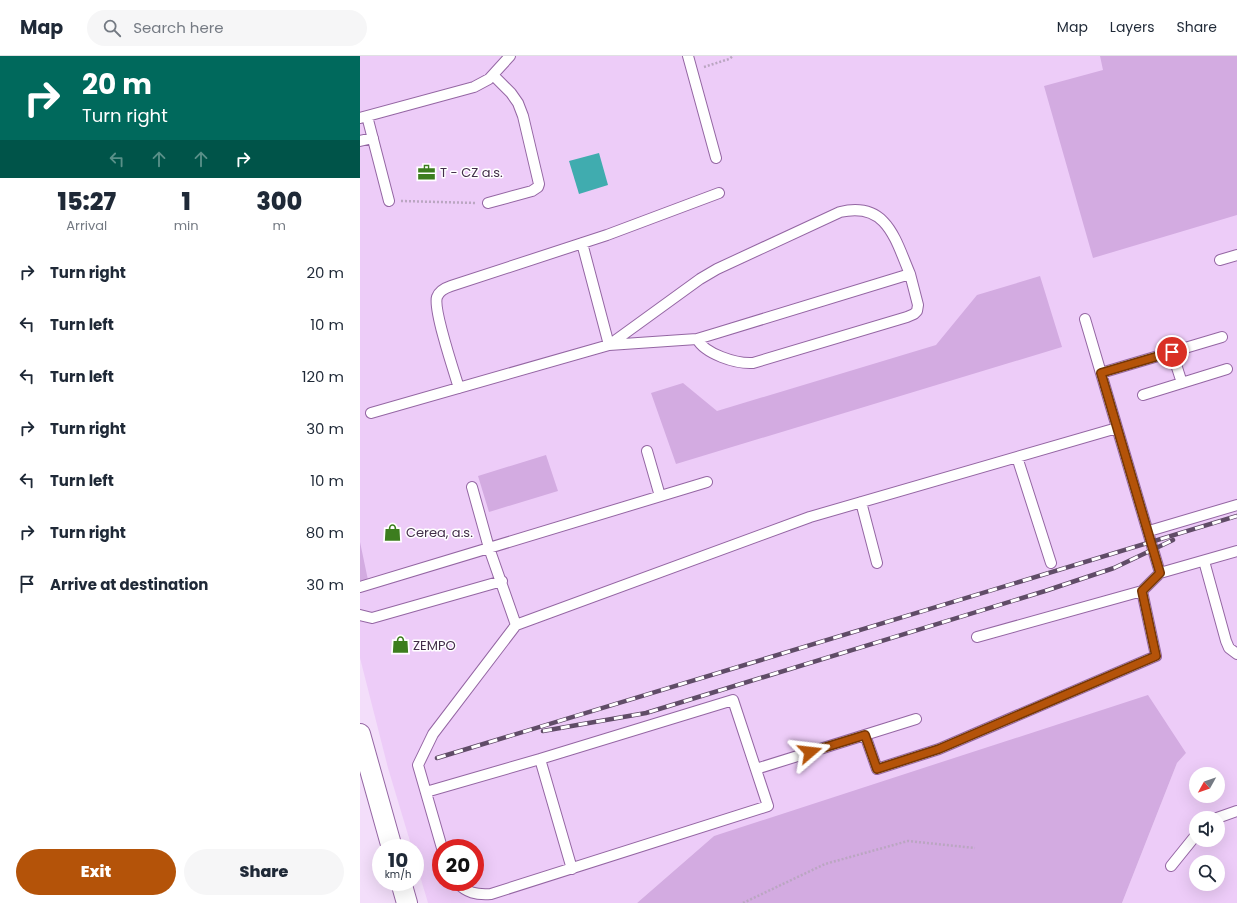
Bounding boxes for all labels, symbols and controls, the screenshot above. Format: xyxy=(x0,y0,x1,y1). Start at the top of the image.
search box xyxy=(87,10,367,46)
text: Map xyxy=(20,14,63,41)
icon: search xyxy=(101,17,123,39)
text: Search here xyxy=(133,17,224,38)
text: Map xyxy=(1057,17,1088,37)
text: Layers xyxy=(1110,17,1154,37)
text: Share xyxy=(1176,17,1217,37)
text: 20 m xyxy=(82,65,152,104)
icon: right xyxy=(16,72,68,124)
text: Turn right xyxy=(82,103,168,128)
icon: left xyxy=(106,148,128,170)
icon: ahead xyxy=(148,148,170,170)
icon: ahead xyxy=(190,148,212,170)
icon: right xyxy=(232,148,254,170)
office icon: T - CZ a.s. xyxy=(417,162,437,182)
place label: T - CZ a.s. xyxy=(440,163,503,182)
text: 15:27 xyxy=(58,185,116,218)
text: 1 xyxy=(181,185,191,218)
text: 300 xyxy=(256,185,302,218)
text: Arrival xyxy=(66,216,107,235)
text: min xyxy=(174,216,199,235)
text: m xyxy=(273,216,286,235)
icon: right xyxy=(16,261,38,283)
text: Turn right xyxy=(50,262,126,283)
text: 20 m xyxy=(306,262,344,283)
icon: left xyxy=(16,313,38,335)
text: Turn left xyxy=(50,314,114,335)
text: 10 m xyxy=(310,314,344,335)
pin xyxy=(1155,335,1189,369)
icon: arrive xyxy=(1161,341,1183,363)
icon: left xyxy=(16,365,38,387)
text: Turn left xyxy=(50,366,114,387)
text: 120 m xyxy=(302,366,344,387)
icon: right xyxy=(16,417,38,439)
text: Turn right xyxy=(50,418,126,439)
text: 30 m xyxy=(306,418,344,439)
icon: left xyxy=(16,469,38,491)
text: Turn left xyxy=(50,470,114,491)
text: 10 m xyxy=(310,470,344,491)
icon: right xyxy=(16,521,38,543)
text: Turn right xyxy=(50,522,126,543)
text: 80 m xyxy=(306,522,344,543)
shop icon: Cerea, a.s. xyxy=(383,522,403,542)
place label: Cerea, a.s. xyxy=(406,523,473,542)
icon: arrive xyxy=(16,573,38,595)
text: Arrive at destination xyxy=(50,574,208,595)
text: 30 m xyxy=(306,574,344,595)
shop icon: ZEMPO xyxy=(390,635,410,655)
place label: ZEMPO xyxy=(413,636,456,655)
position arrow xyxy=(789,731,831,773)
north arrow xyxy=(1189,767,1225,803)
map controls xyxy=(1189,767,1225,891)
button: sound xyxy=(1189,811,1225,847)
speed limit sign: 20 xyxy=(432,839,484,891)
text: 10 xyxy=(388,846,408,874)
button: Exit xyxy=(16,849,176,895)
button: Share xyxy=(184,849,344,895)
button: search xyxy=(1189,855,1225,891)
text: km/h xyxy=(385,867,411,882)

